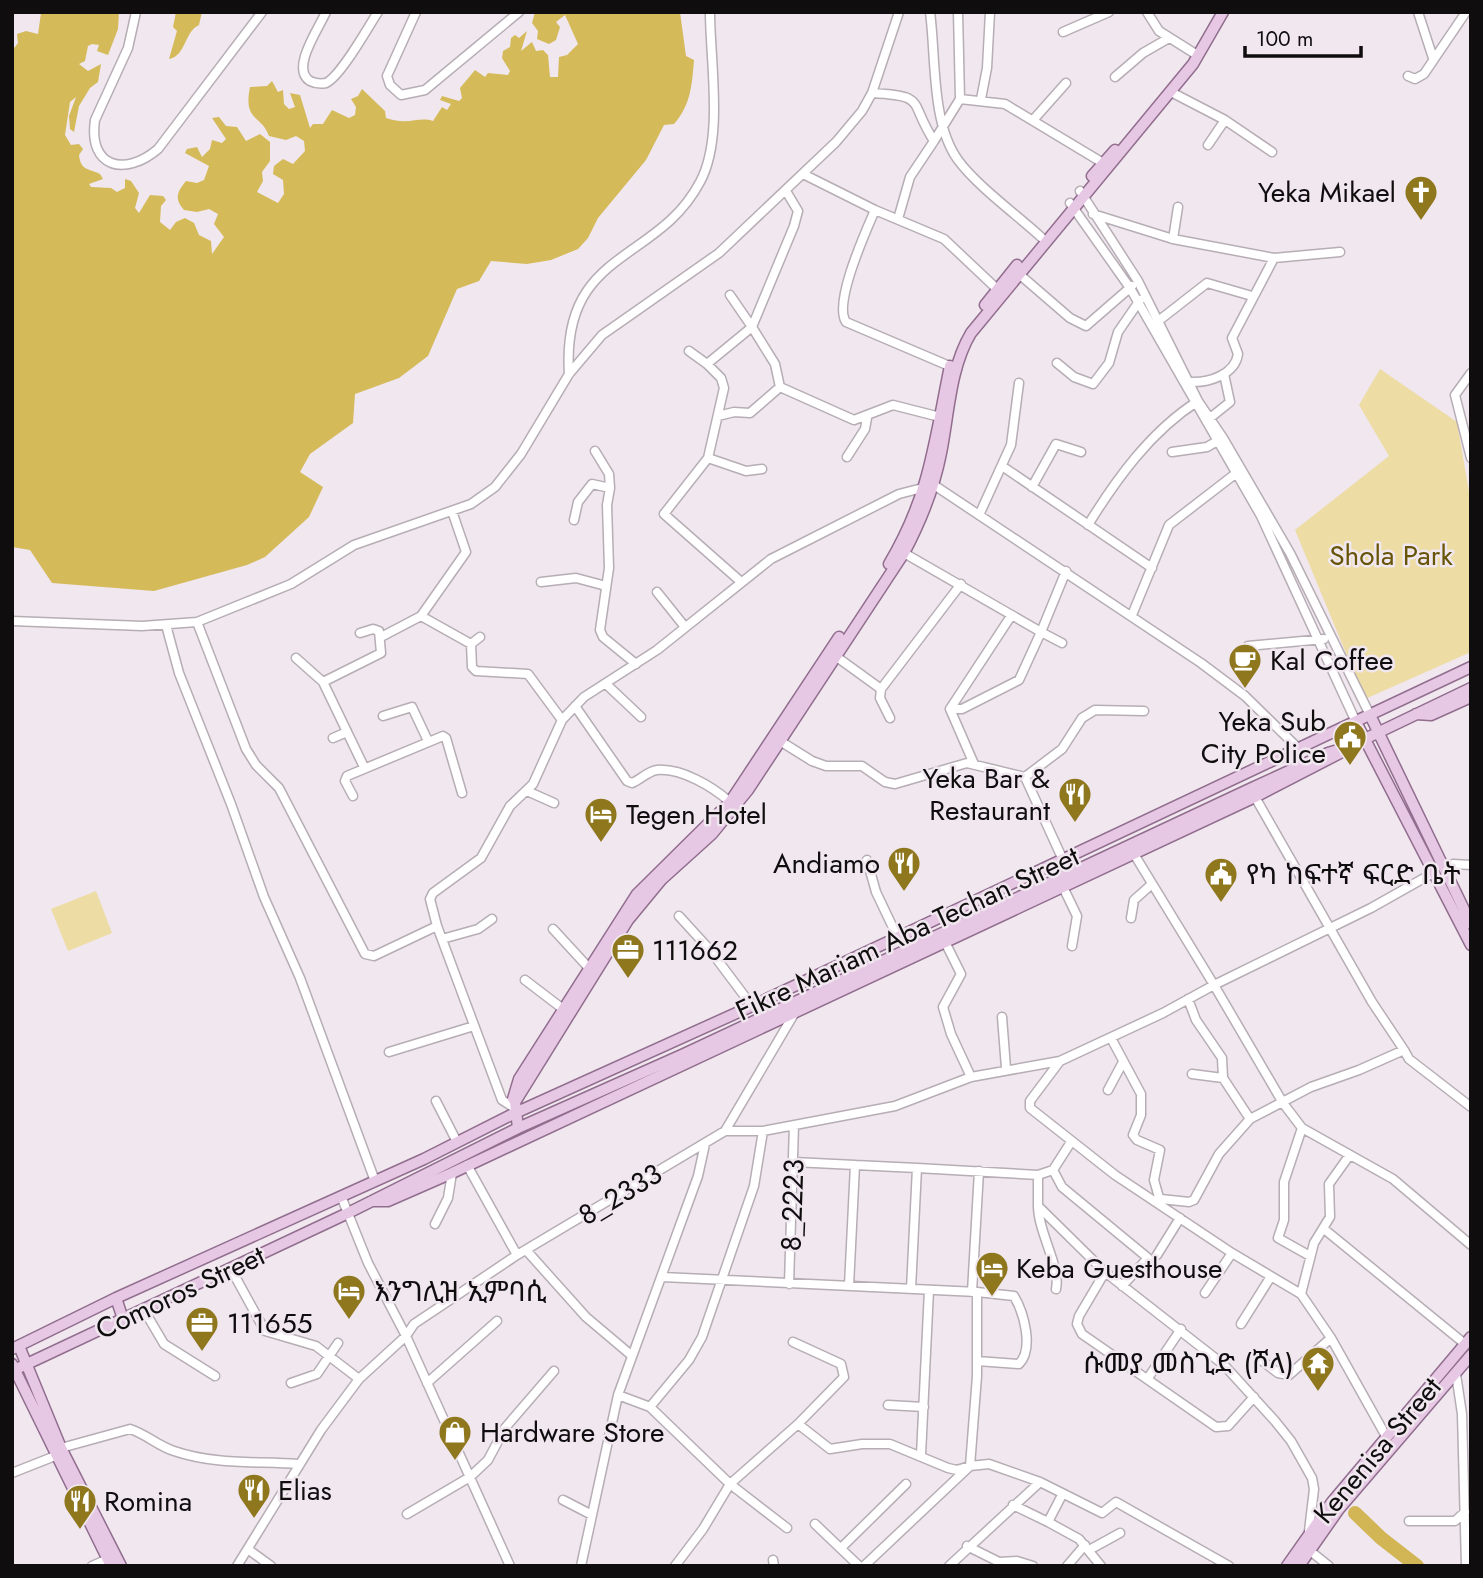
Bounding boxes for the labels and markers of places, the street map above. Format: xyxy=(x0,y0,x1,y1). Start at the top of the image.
place label: Yeka Mikael xyxy=(1258,172,1396,213)
church icon: Yeka Mikael xyxy=(1402,173,1440,222)
place label: Kal Coffee xyxy=(1270,640,1393,681)
cafe icon: Kal Coffee xyxy=(1226,641,1264,690)
place label: Yeka Sub City Police xyxy=(1201,701,1326,774)
public building icon: Yeka Sub City Police xyxy=(1331,718,1369,767)
place label: Yeka Bar & Restaurant xyxy=(922,758,1050,831)
restaurant icon: Yeka Bar & Restaurant xyxy=(1056,775,1094,824)
place label: Tegen Hotel xyxy=(626,794,767,835)
hotel icon: Tegen Hotel xyxy=(582,795,620,844)
place label: Andiamo xyxy=(773,843,880,884)
restaurant icon: Andiamo xyxy=(885,844,923,893)
place label: የካ ከፍተኛ ፍርድ ቤት xyxy=(1246,854,1461,895)
public building icon: የካ ከፍተኛ ፍርድ ቤት xyxy=(1202,855,1240,904)
place label: 111662 xyxy=(652,930,738,971)
office icon: 111662 xyxy=(609,931,647,980)
place label: Keba Guesthouse xyxy=(1016,1248,1222,1289)
hotel icon: Keba Guesthouse xyxy=(973,1249,1011,1298)
place label: እንግሊዝ ኢምባሲ xyxy=(374,1271,547,1312)
hotel icon: እንግሊዝ ኢምባሲ xyxy=(330,1272,368,1321)
place label: 111655 xyxy=(227,1303,313,1344)
office icon: 111655 xyxy=(183,1304,221,1353)
place label: ሱመያ መስጊድ (ሾላ) xyxy=(1083,1343,1294,1384)
temple icon: ሱመያ መስጊድ (ሾላ) xyxy=(1299,1344,1337,1393)
place label: Hardware Store xyxy=(480,1412,665,1453)
shop icon: Hardware Store xyxy=(436,1413,474,1462)
place label: Elias xyxy=(278,1470,332,1511)
restaurant icon: Elias xyxy=(235,1471,273,1520)
place label: Romina xyxy=(104,1481,192,1522)
restaurant icon: Romina xyxy=(61,1482,99,1531)

